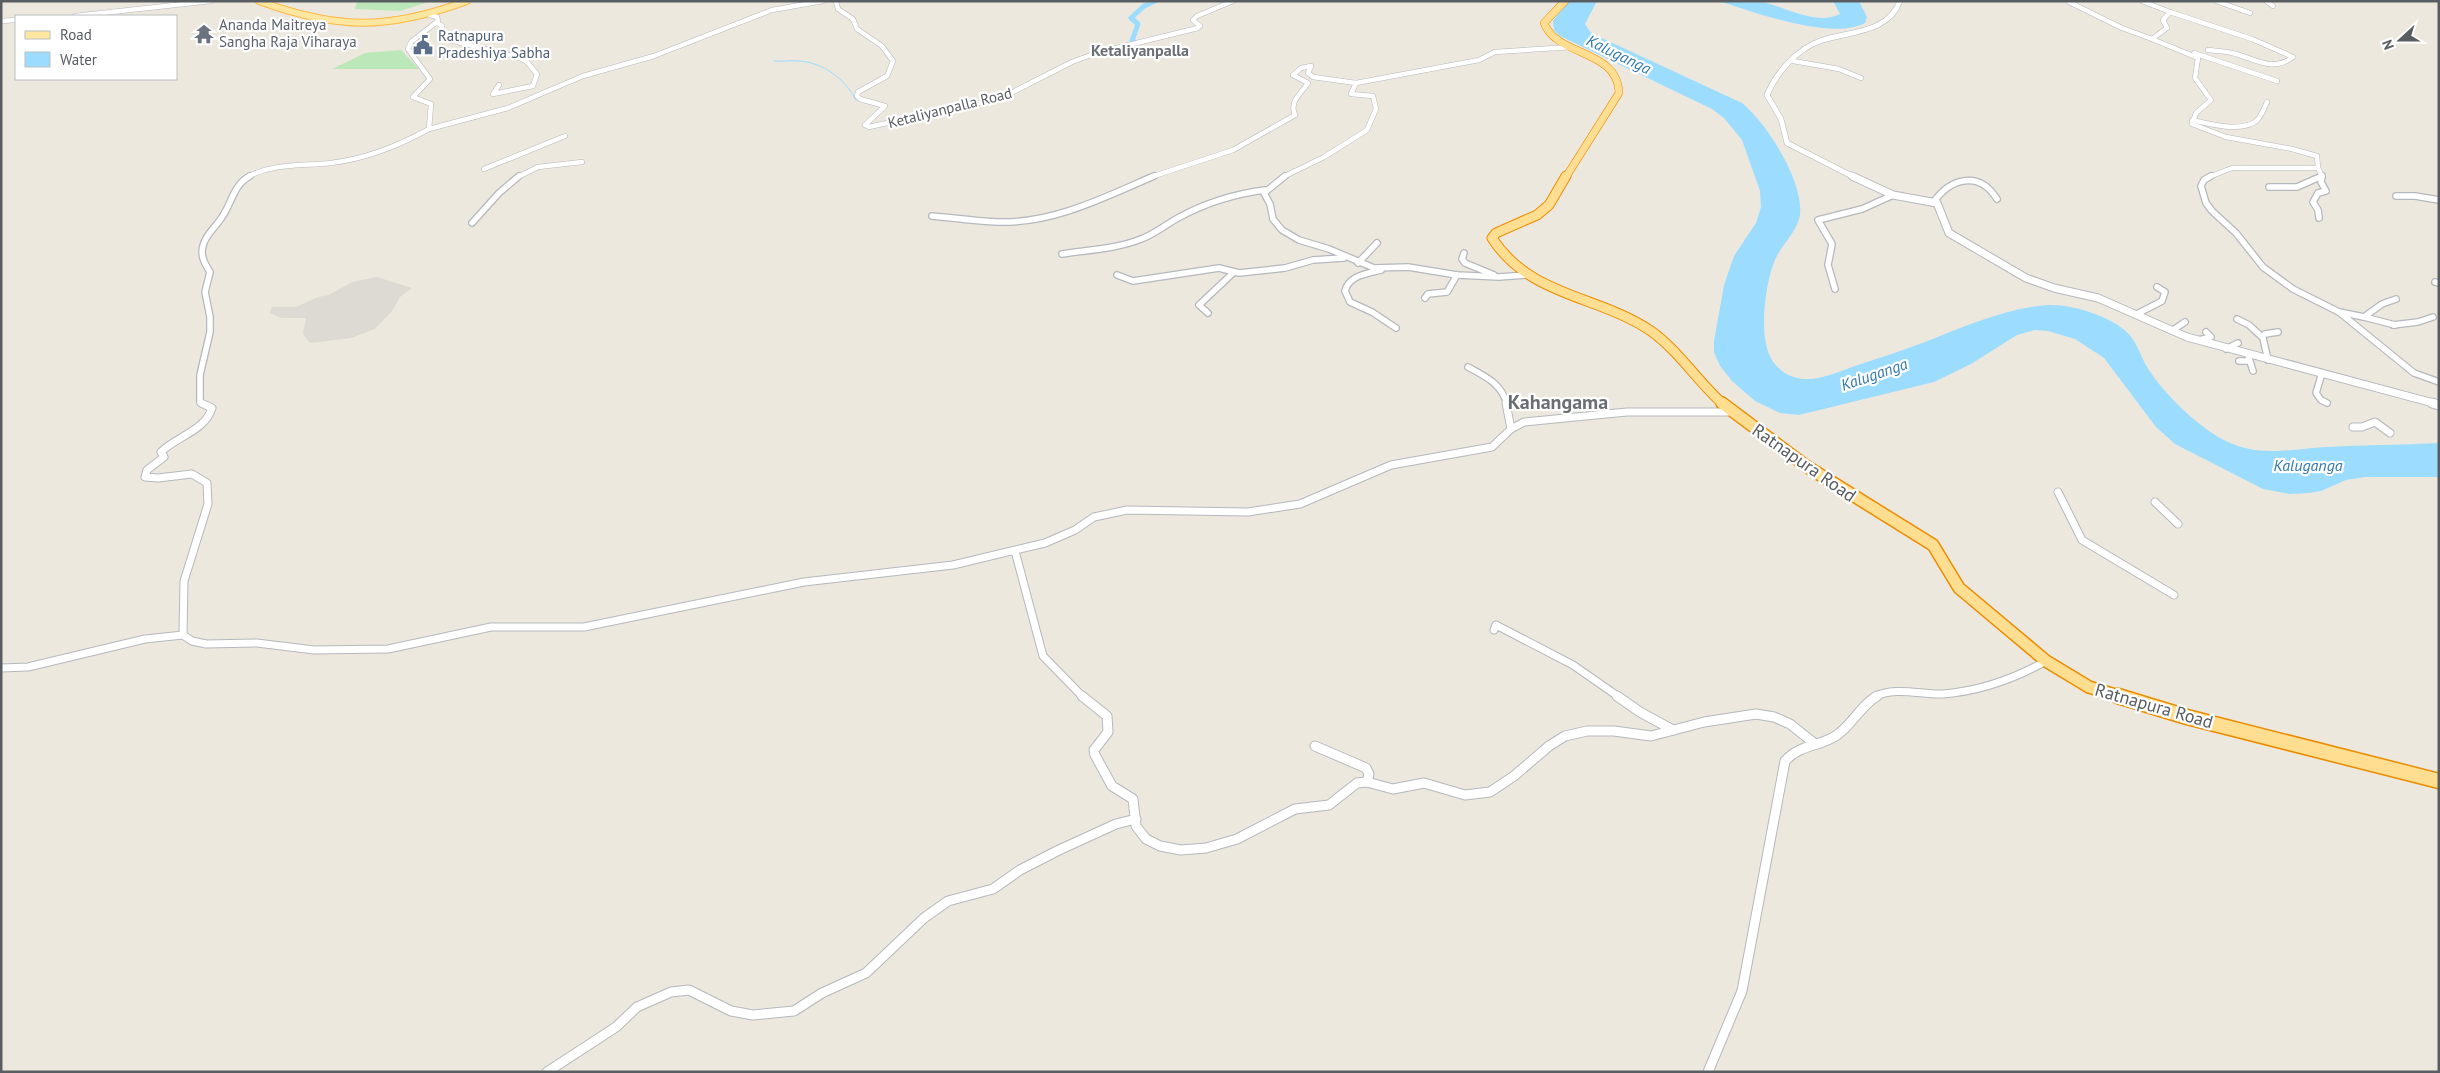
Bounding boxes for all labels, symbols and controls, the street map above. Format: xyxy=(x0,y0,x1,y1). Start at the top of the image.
legend xyxy=(15,15,178,80)
place label: Ananda Maitreya Sangha Raja Viharaya xyxy=(219,15,357,51)
north arrow xyxy=(2375,15,2425,65)
temple icon: Ananda Maitreya Sangha Raja Viharaya xyxy=(193,23,215,45)
text: Road xyxy=(60,25,92,44)
place label: Ratnapura Pradeshiya Sabha xyxy=(438,26,550,62)
water label: Kaluganga xyxy=(1584,30,1655,78)
public building icon: Ratnapura Pradeshiya Sabha xyxy=(412,34,434,56)
text: N xyxy=(2378,37,2398,52)
district label: Ketaliyanpalla xyxy=(1091,40,1189,60)
text: Water xyxy=(60,50,97,69)
street label: Ketaliyanpalla Road xyxy=(886,83,1014,132)
water label: Kaluganga xyxy=(1838,353,1910,395)
district label: Kahangama xyxy=(1508,389,1608,415)
street label: Ratnapura Road xyxy=(1748,418,1861,507)
water label: Kaluganga xyxy=(2273,455,2343,475)
street label: Ratnapura Road xyxy=(2092,678,2216,733)

